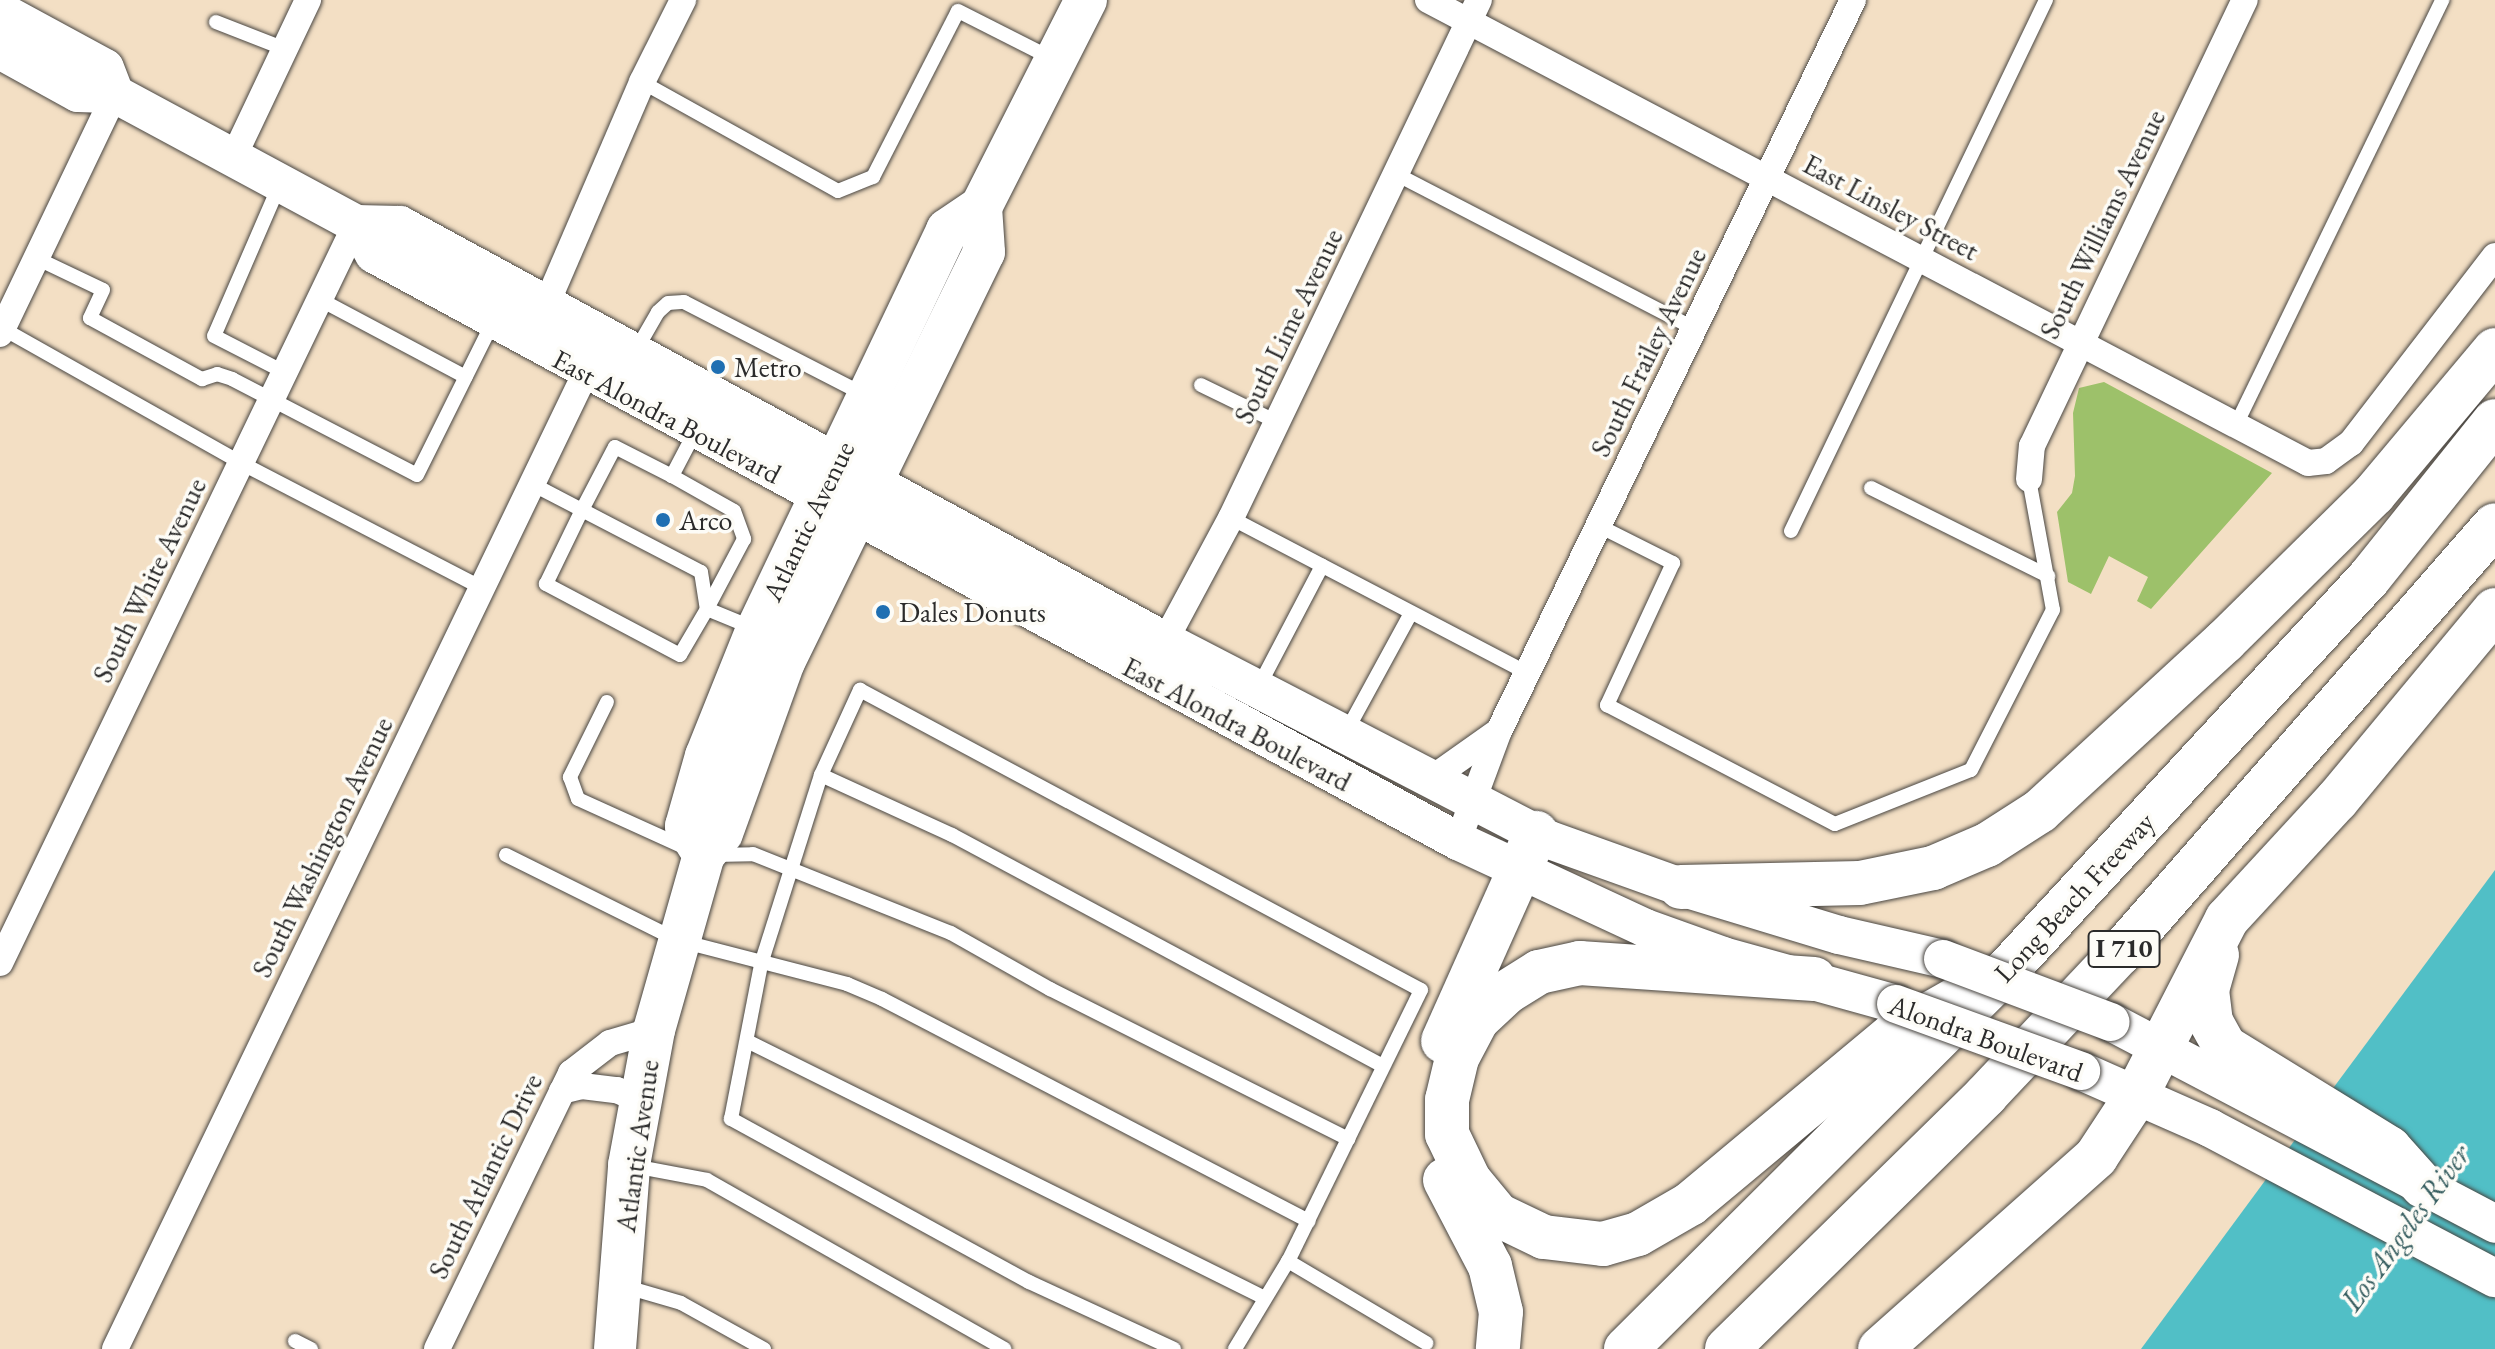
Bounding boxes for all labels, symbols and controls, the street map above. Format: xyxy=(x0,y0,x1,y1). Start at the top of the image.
street label: South Williams Avenue xyxy=(2032,104,2172,344)
street label: East Linsley Street xyxy=(1798,147,1984,267)
street label: South Lime Avenue xyxy=(1226,223,1350,429)
street label: South Frailey Avenue xyxy=(1583,242,1713,462)
street label: East Alondra Boulevard xyxy=(547,342,787,490)
place label: Metro xyxy=(734,350,802,384)
marker: Metro xyxy=(709,358,727,376)
street label: Atlantic Avenue xyxy=(755,436,861,606)
street label: South White Avenue xyxy=(85,472,213,688)
place label: Arco xyxy=(679,503,732,537)
marker: Arco xyxy=(654,511,672,529)
place label: Dales Donuts xyxy=(899,595,1046,629)
marker: Dales Donuts xyxy=(874,603,892,621)
street label: East Alondra Boulevard xyxy=(1117,650,1357,798)
street label: South Washington Avenue xyxy=(244,711,400,983)
street label: Long Beach Freeway xyxy=(1987,805,2161,989)
road number: I 710 xyxy=(2086,927,2162,971)
street label: Alondra Boulevard xyxy=(1884,987,2088,1089)
street label: Atlantic Avenue xyxy=(608,1058,666,1234)
street label: South Atlantic Drive xyxy=(421,1068,549,1284)
water label: Los Angeles River xyxy=(2334,1138,2478,1318)

